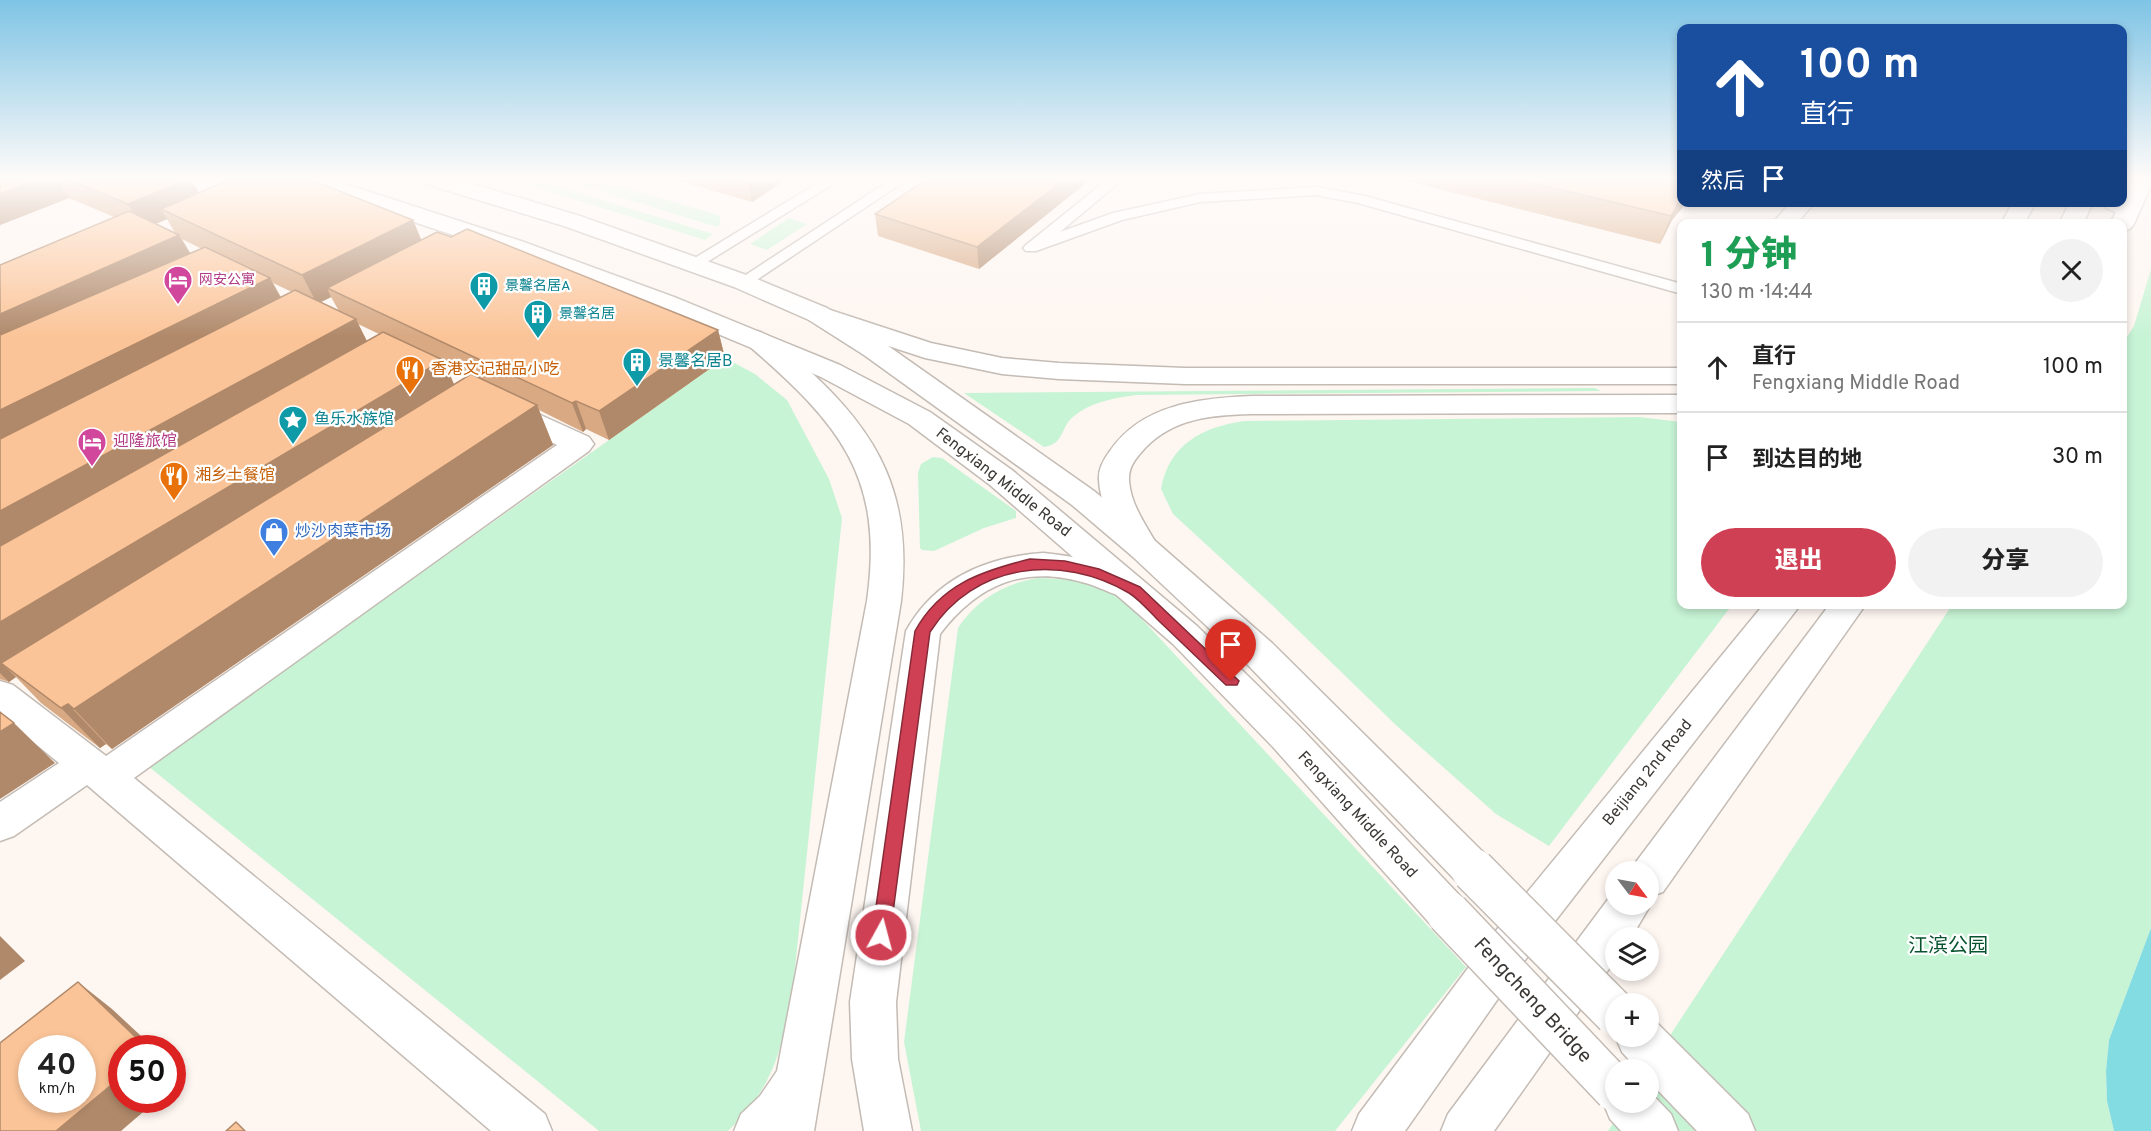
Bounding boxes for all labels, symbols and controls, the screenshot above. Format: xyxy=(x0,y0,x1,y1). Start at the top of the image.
text: 100 m xyxy=(1800,40,1919,93)
icon: ahead xyxy=(1701,48,1779,126)
text: 直行 xyxy=(1800,99,1854,133)
icon: arrive xyxy=(1757,162,1790,195)
text: 然后 xyxy=(1701,169,1745,196)
text: 1 分钟 xyxy=(1701,234,1797,280)
button: close xyxy=(2040,239,2103,302)
hotel icon: 网安公寓 xyxy=(162,264,194,306)
building icon: 景馨名居A xyxy=(468,270,500,312)
place label: 网安公寓 xyxy=(199,271,255,289)
place label: 景馨名居A xyxy=(505,278,571,295)
text: 130 m · 14:44 xyxy=(1701,280,1813,306)
building icon: 景馨名居 xyxy=(522,298,554,340)
place label: 景馨名居 xyxy=(559,306,615,323)
text: 直行 xyxy=(1752,344,1796,371)
building icon: 景馨名居B xyxy=(621,346,653,388)
icon: ahead xyxy=(1701,351,1734,384)
place label: 景馨名居B xyxy=(658,352,733,372)
restaurant icon: 香港文记甜品小吃 xyxy=(394,354,426,396)
text: 100 m xyxy=(2043,354,2103,381)
place label: 香港文记甜品小吃 xyxy=(431,360,559,380)
text: Fengxiang Middle Road xyxy=(1752,371,1960,397)
place icon: 鱼乐水族馆 xyxy=(277,404,309,446)
place label: 鱼乐水族馆 xyxy=(314,410,394,430)
street label: Fengxiang Middle Road xyxy=(931,424,1075,542)
hotel icon: 迎隆旅馆 xyxy=(76,426,108,468)
place label: 迎隆旅馆 xyxy=(113,432,177,452)
icon: arrive xyxy=(1701,441,1734,474)
text: 30 m xyxy=(2052,444,2103,471)
text: 到达目的地 xyxy=(1752,447,1862,474)
restaurant icon: 湘乡土餐馆 xyxy=(158,460,190,502)
place label: 湘乡土餐馆 xyxy=(195,466,275,486)
shop icon: 炒沙肉菜市场 xyxy=(258,516,290,558)
place label: 炒沙肉菜市场 xyxy=(295,522,391,542)
button: 退出 xyxy=(1701,528,1896,597)
button: 分享 xyxy=(1908,528,2103,597)
pin xyxy=(1205,619,1256,681)
icon: arrive xyxy=(1214,628,1247,661)
street label: Beijiang 2nd Road xyxy=(1599,716,1697,830)
street label: Fengxiang Middle Road xyxy=(1293,747,1421,883)
north arrow xyxy=(1605,861,1659,915)
map controls xyxy=(1605,861,1659,1113)
position arrow xyxy=(849,903,913,967)
button: layers xyxy=(1605,927,1659,981)
street label: Fengcheng Bridge xyxy=(1467,933,1597,1069)
park label: 江滨公园 xyxy=(1908,934,1988,960)
button: + xyxy=(1605,993,1659,1047)
speed limit sign: 50 xyxy=(108,1035,186,1113)
text: 40 xyxy=(37,1048,77,1085)
button: − xyxy=(1605,1059,1659,1113)
text: km/h xyxy=(39,1080,75,1099)

